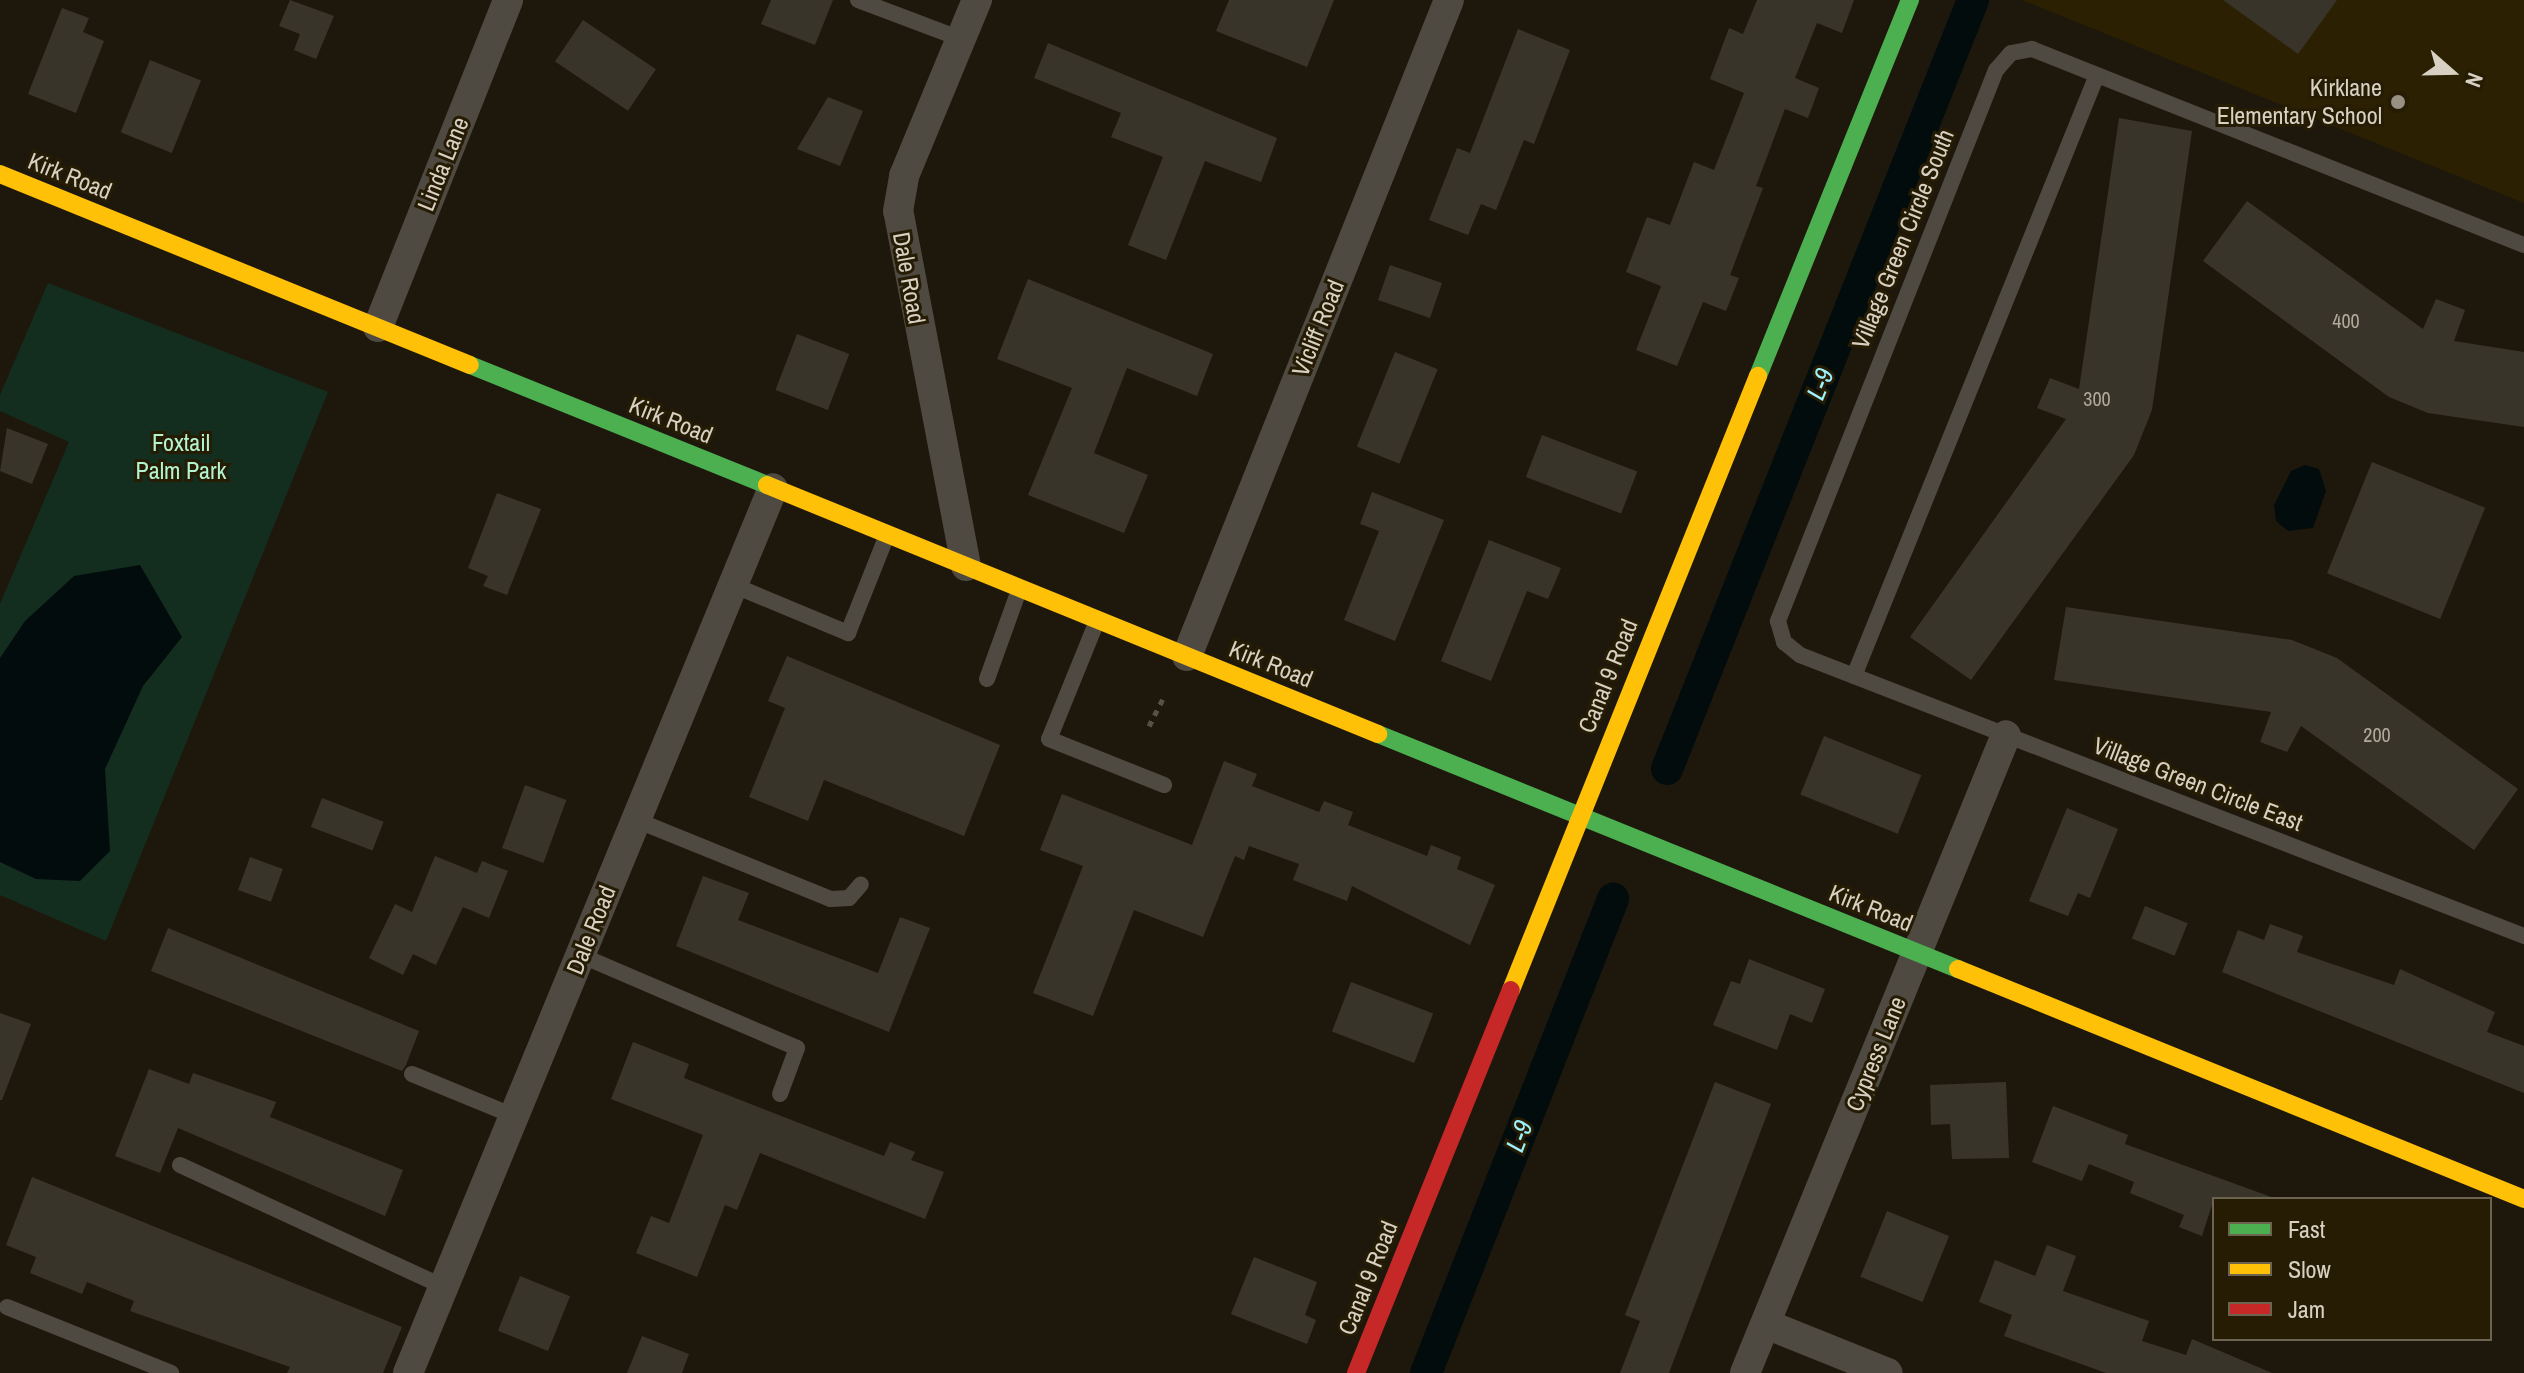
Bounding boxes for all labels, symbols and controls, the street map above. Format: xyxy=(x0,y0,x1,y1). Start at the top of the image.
north arrow xyxy=(2412,32,2492,112)
text: N xyxy=(2458,69,2491,91)
place label: Kirklane Elementary School xyxy=(2217,74,2382,130)
marker: Kirklane Elementary School xyxy=(2389,93,2407,111)
street label: Linda Lane xyxy=(411,113,475,215)
street label: Village Green Circle South xyxy=(1846,125,1960,353)
street label: Kirk Road xyxy=(24,146,116,206)
street label: Dale Road xyxy=(887,230,931,326)
street label: Vicliff Road xyxy=(1286,276,1350,380)
house number: 400 xyxy=(2332,308,2360,332)
water label: L-9 xyxy=(1800,364,1840,404)
house number: 300 xyxy=(2083,386,2111,410)
street label: Kirk Road xyxy=(625,390,717,450)
park label: Foxtail Palm Park xyxy=(136,429,226,485)
street label: Canal 9 Road xyxy=(1572,615,1644,737)
street label: Kirk Road xyxy=(1225,634,1317,694)
house number: 200 xyxy=(2363,722,2391,746)
street label: Village Green Circle East xyxy=(2089,731,2307,837)
street label: Kirk Road xyxy=(1825,878,1917,938)
street label: Dale Road xyxy=(560,882,622,978)
street label: Cypress Lane xyxy=(1840,992,1912,1116)
water label: L-9 xyxy=(1499,1116,1539,1156)
legend xyxy=(2212,1197,2492,1341)
text: Fast xyxy=(2288,1213,2325,1245)
street label: Canal 9 Road xyxy=(1332,1217,1404,1339)
text: Slow xyxy=(2288,1253,2331,1285)
text: Jam xyxy=(2288,1293,2325,1325)

